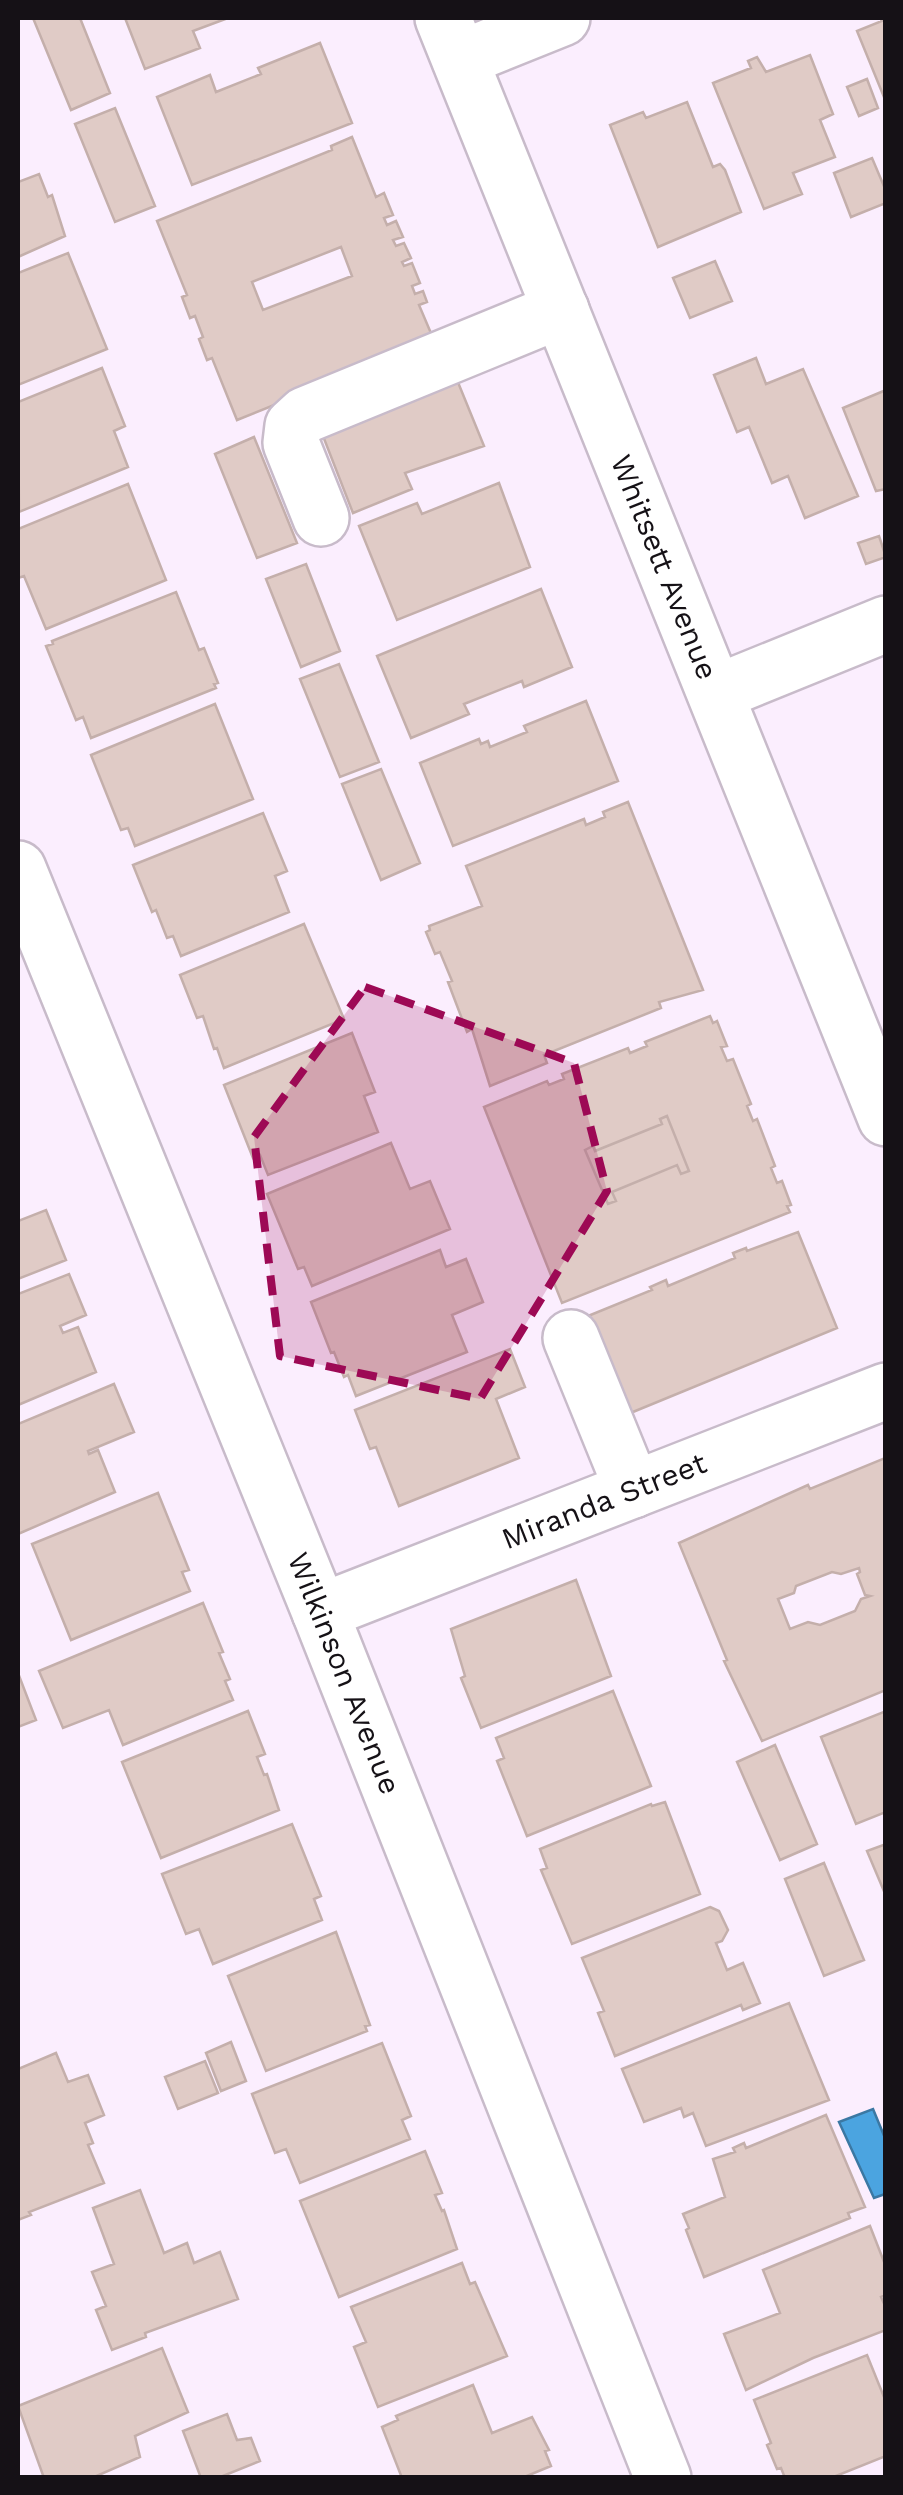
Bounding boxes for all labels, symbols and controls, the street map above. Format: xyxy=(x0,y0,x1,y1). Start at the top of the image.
street label: Whitsett Avenue xyxy=(604,450,726,684)
street label: Miranda Street xyxy=(497,1445,712,1556)
street label: Wilkinson Avenue xyxy=(281,1547,408,1799)

